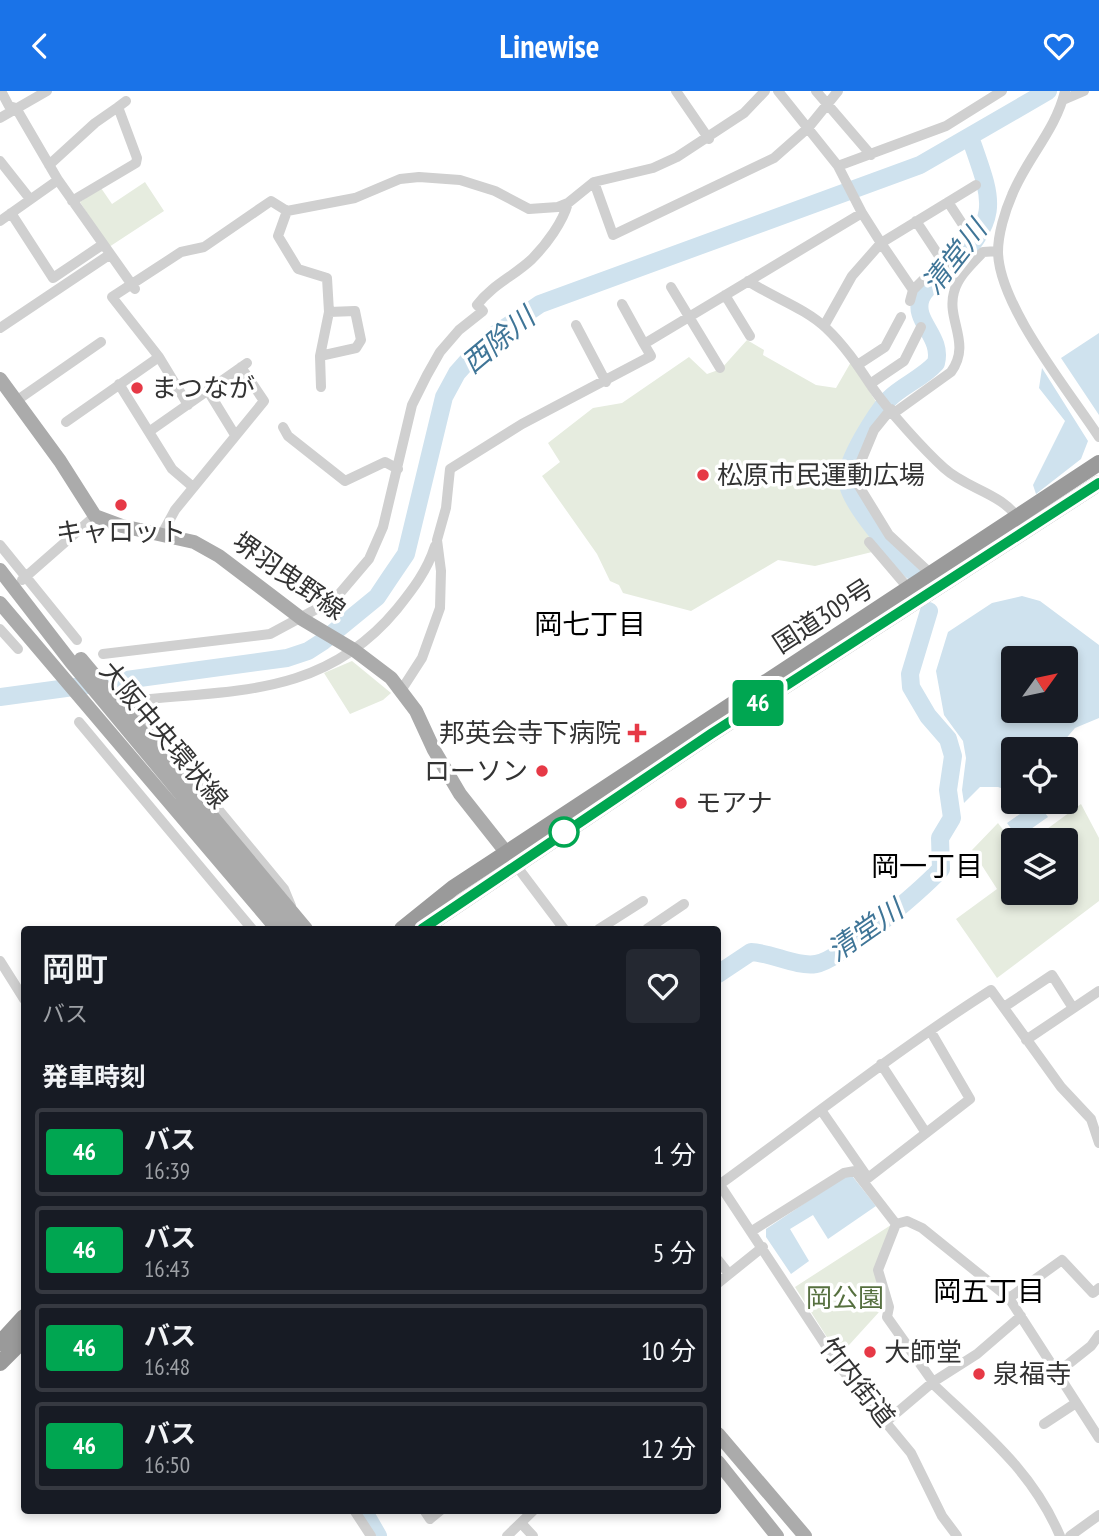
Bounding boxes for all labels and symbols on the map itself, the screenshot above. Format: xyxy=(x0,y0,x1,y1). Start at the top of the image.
water label: 清堂川 xyxy=(913,210,996,301)
water label: 西除川 xyxy=(454,297,544,381)
place label: まつなが xyxy=(151,371,255,404)
marker: まつなが xyxy=(129,380,145,396)
place label: 松原市民運動広場 xyxy=(717,458,925,491)
marker: 松原市民運動広場 xyxy=(695,467,711,483)
marker: キャロット xyxy=(113,497,129,513)
place label: キャロット xyxy=(56,515,186,548)
street label: 堺羽曳野線 xyxy=(227,525,352,626)
street label: 国道309号 xyxy=(766,571,879,660)
district label: 岡七丁目 xyxy=(534,605,646,642)
north arrow xyxy=(1001,646,1078,723)
street label: 大阪中央環状線 xyxy=(93,654,236,815)
line badge: 46 xyxy=(726,680,790,726)
place label: 邦英会寺下病院 xyxy=(439,716,621,749)
marker: 邦英会寺下病院 xyxy=(627,723,647,743)
place label: ローソン xyxy=(424,754,528,787)
marker: ローソン xyxy=(534,763,550,779)
place label: モアナ xyxy=(695,786,772,819)
marker: モアナ xyxy=(673,795,689,811)
unlabelled marker xyxy=(549,817,579,847)
district label: 岡一丁目 xyxy=(871,847,983,884)
water label: 清堂川 xyxy=(820,889,912,969)
district label: 岡五丁目 xyxy=(933,1272,1045,1309)
park label: 岡公園 xyxy=(806,1281,884,1314)
street label: 竹内街道 xyxy=(812,1331,902,1433)
place label: 大師堂 xyxy=(884,1335,962,1368)
marker: 大師堂 xyxy=(862,1344,878,1360)
place label: 泉福寺 xyxy=(993,1357,1071,1390)
marker: 泉福寺 xyxy=(971,1366,987,1382)

